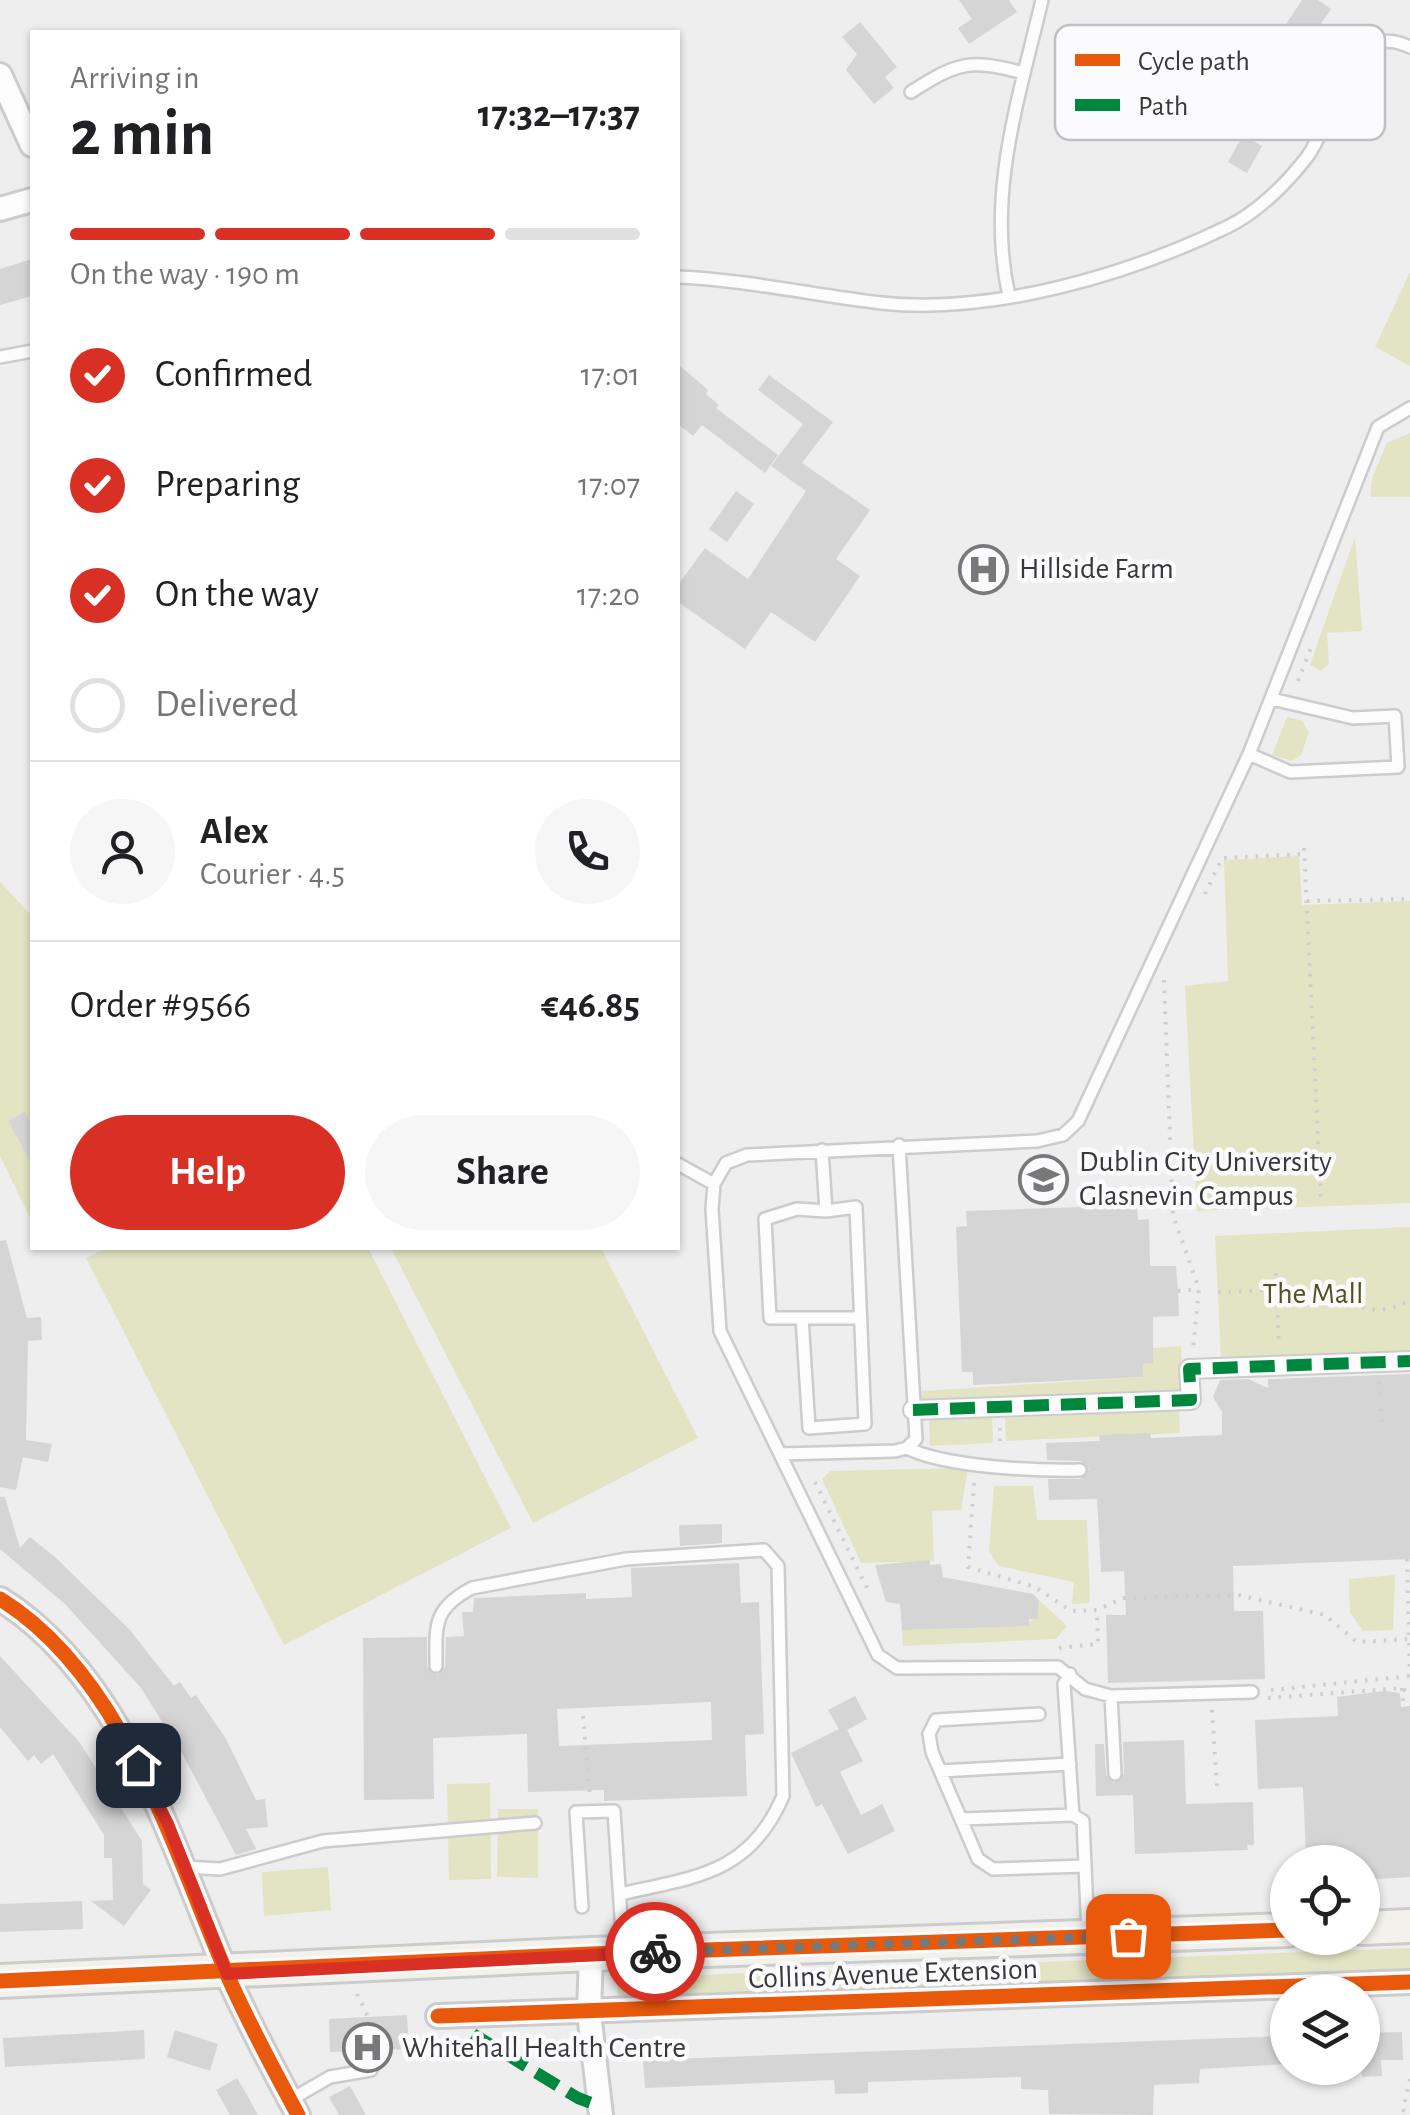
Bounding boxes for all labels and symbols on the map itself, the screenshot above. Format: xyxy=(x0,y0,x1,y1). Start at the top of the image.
legend xyxy=(1055,25,1385,140)
text: Cycle path xyxy=(1138,48,1250,76)
text: Path xyxy=(1138,93,1188,121)
hospital icon: Hillside Farm xyxy=(958,543,1010,595)
place label: Hillside Farm xyxy=(1019,554,1174,584)
place label: Dublin City University Glasnevin Campus xyxy=(1079,1147,1332,1211)
school or university icon: Dublin City University Glasnevin Campus xyxy=(1018,1153,1070,1205)
park label: The Mall xyxy=(1263,1279,1363,1309)
pin xyxy=(96,1723,181,1808)
pin xyxy=(1086,1894,1171,1979)
courier xyxy=(605,1902,705,2002)
street label: Collins Avenue Extension xyxy=(748,1954,1038,1994)
hospital icon: Whitehall Health Centre xyxy=(341,2022,393,2074)
place label: Whitehall Health Centre xyxy=(402,2033,686,2063)

